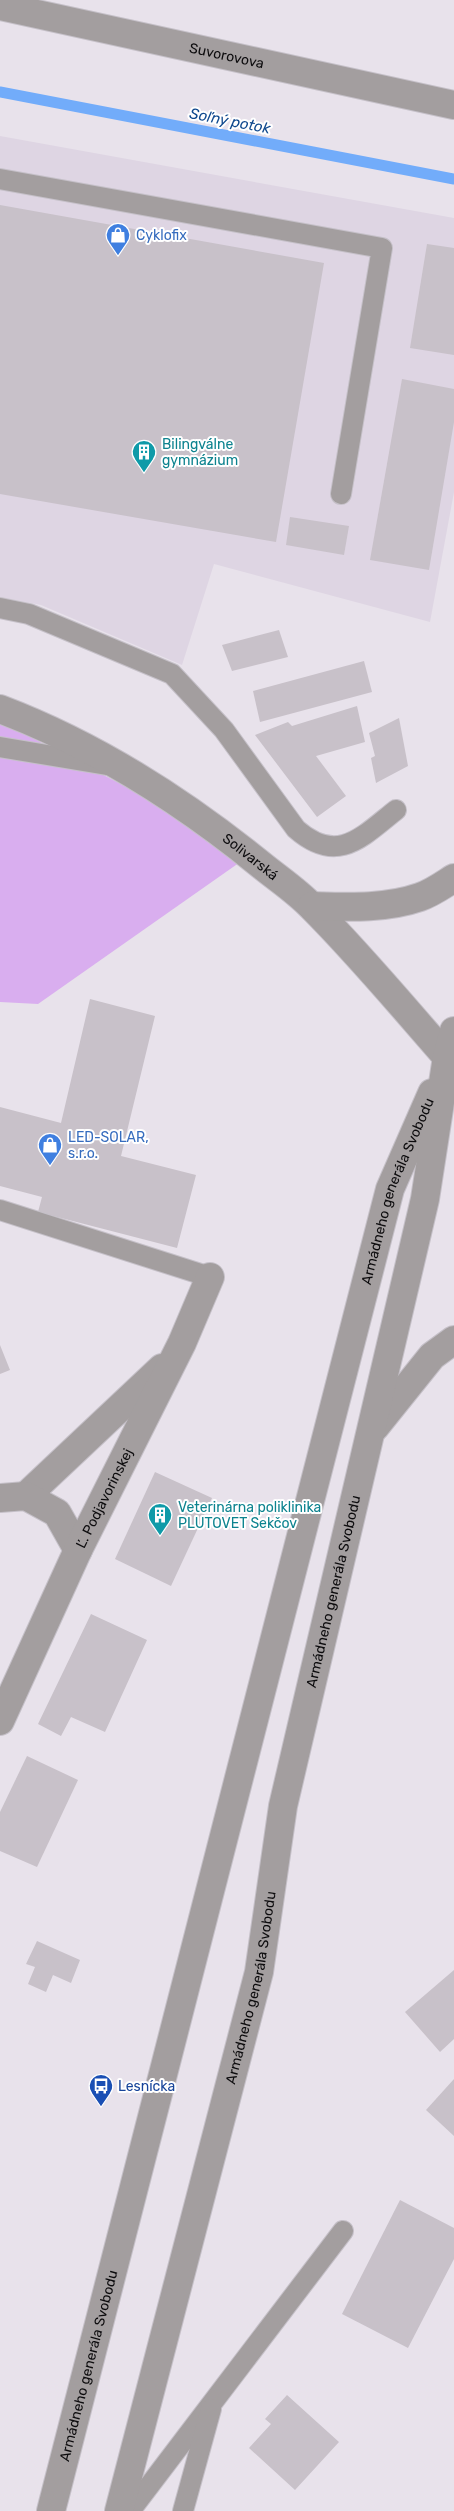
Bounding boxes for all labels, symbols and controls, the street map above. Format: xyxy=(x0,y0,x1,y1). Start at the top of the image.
street label: Suvorovova xyxy=(188,39,266,72)
water label: Soľný potok xyxy=(188,104,272,138)
shop icon: Cyklofix xyxy=(105,222,131,256)
place label: Cyklofix xyxy=(136,227,187,244)
place label: Bilingválne gymnázium xyxy=(162,436,238,469)
building icon: Bilingválne gymnázium xyxy=(131,439,157,473)
street label: Solivarská xyxy=(219,830,281,884)
street label: Armádneho generála Svobodu xyxy=(358,1095,438,1286)
place label: LED-SOLAR, s.r.o. xyxy=(68,1129,149,1162)
shop icon: LED-SOLAR, s.r.o. xyxy=(37,1132,63,1166)
street label: Ľ. Podjavorinskej xyxy=(72,1446,137,1551)
street label: Armádneho generála Svobodu xyxy=(303,1494,364,1689)
place label: Veterinárna poliklinika PLUTOVET Sekčov xyxy=(178,1499,321,1532)
building icon: Veterinárna poliklinika PLUTOVET Sekčov xyxy=(147,1502,173,1536)
street label: Armádneho generála Svobodu xyxy=(222,1890,280,2086)
bus stop icon: Lesnícka xyxy=(88,2073,114,2107)
place label: Lesnícka xyxy=(118,2078,175,2095)
street label: Armádneho generála Svobodu xyxy=(56,2268,121,2463)

